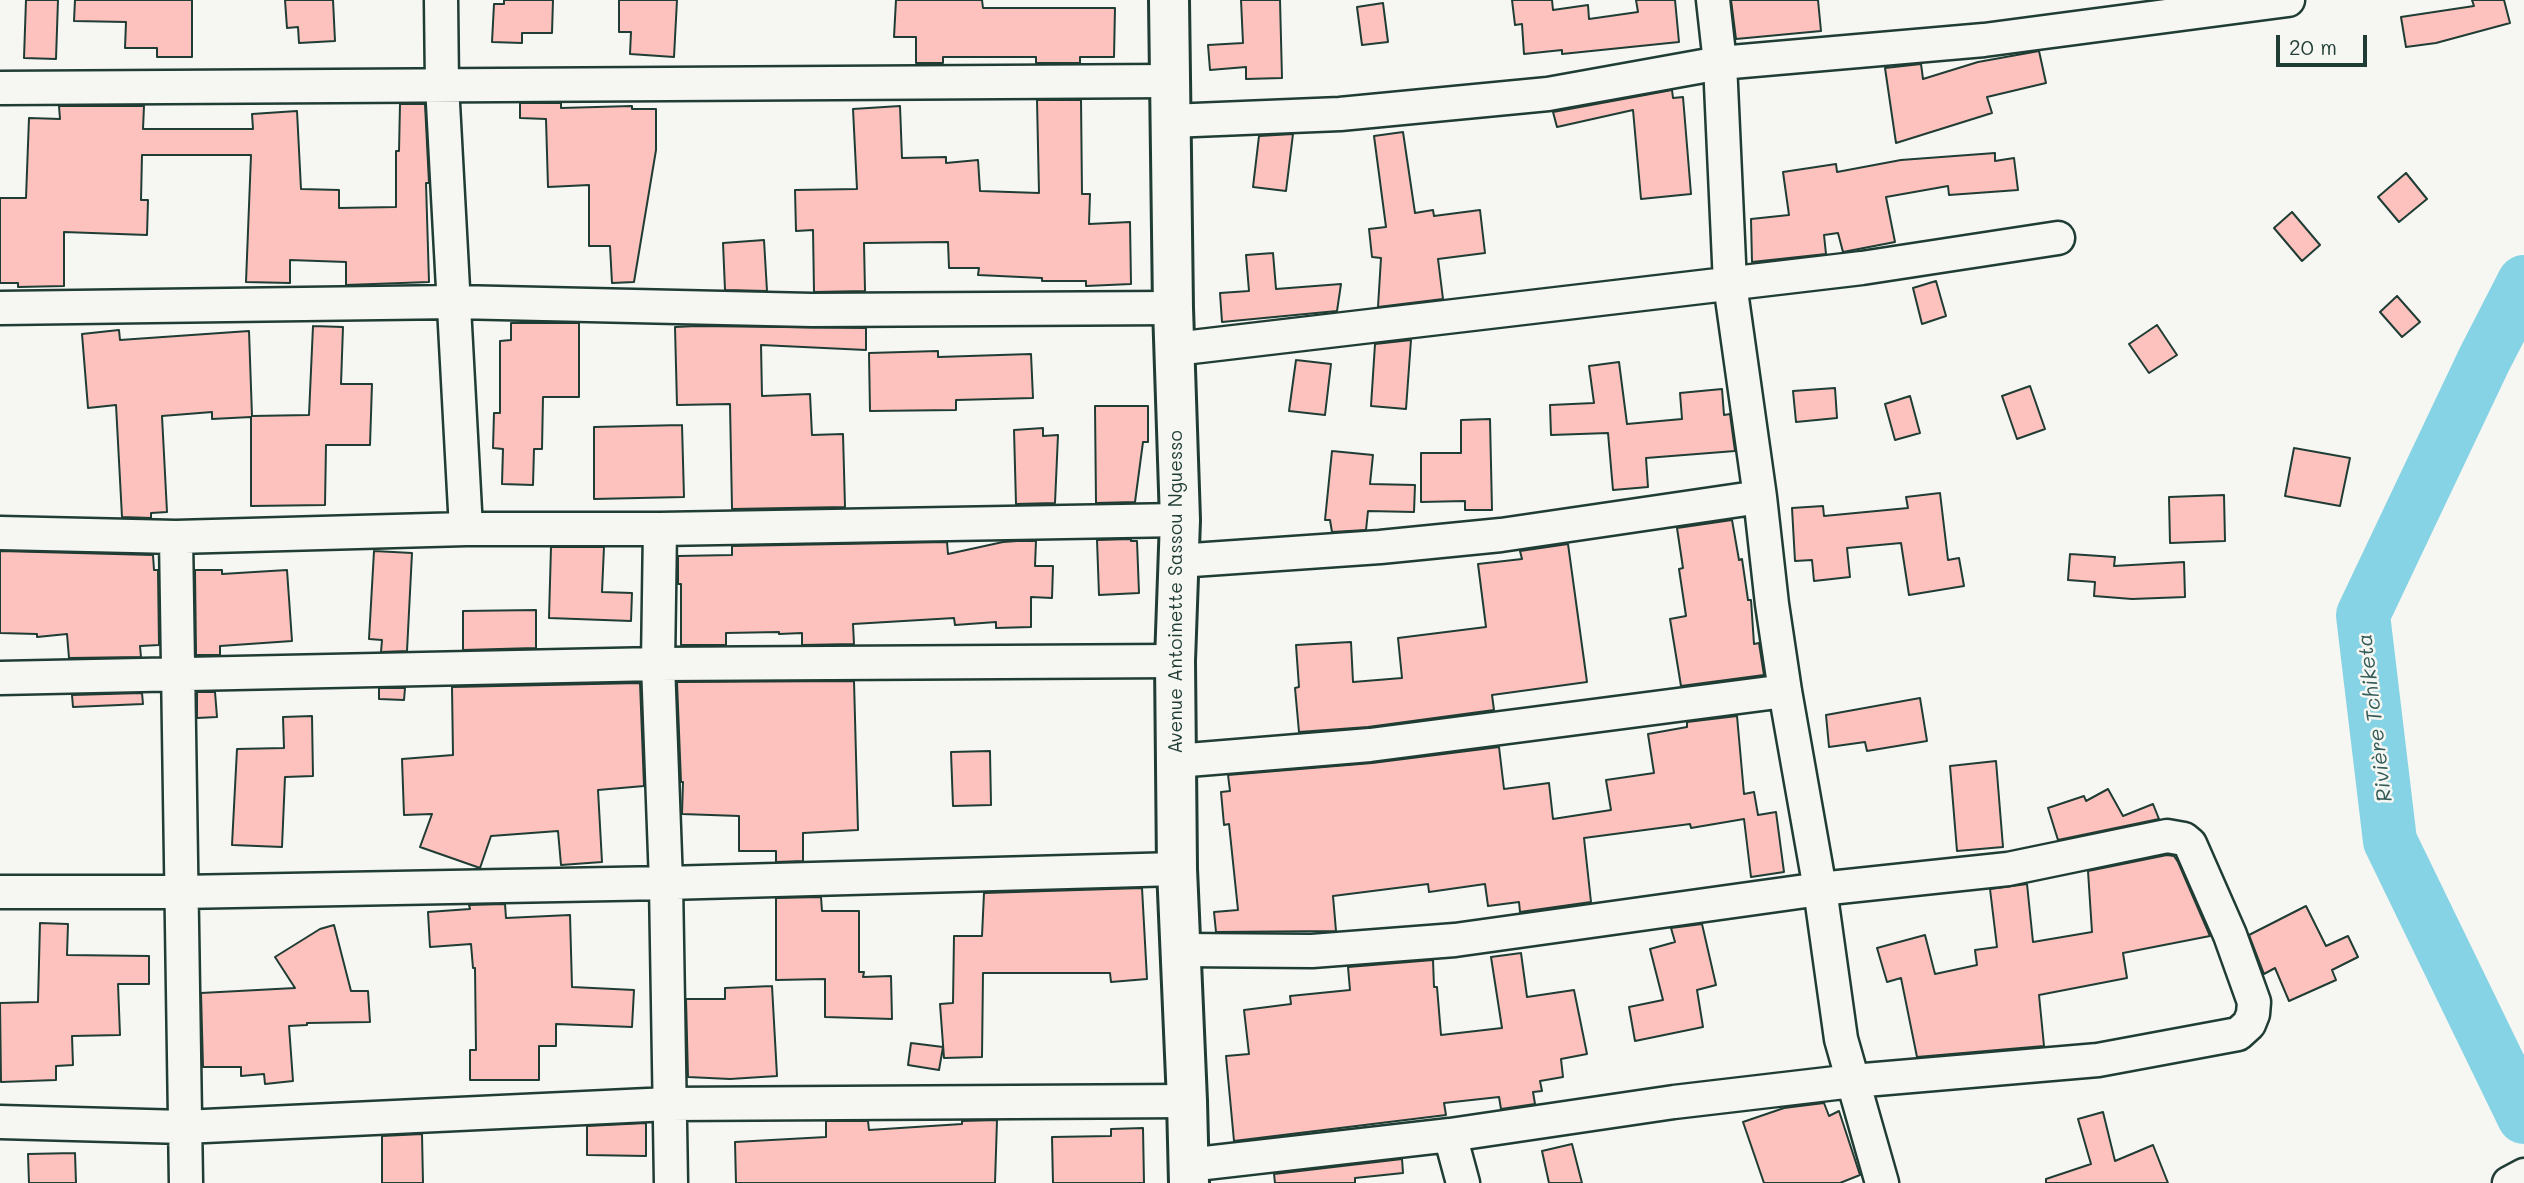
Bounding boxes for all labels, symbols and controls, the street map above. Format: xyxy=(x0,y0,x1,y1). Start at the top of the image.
scale bar xyxy=(2279,21,2370,65)
text: 20 m xyxy=(2289,33,2337,60)
street label: Avenue Antoinette Sassou Nguesso xyxy=(1165,430,1187,754)
water label: Rivière Tchiketa xyxy=(2352,632,2398,804)

